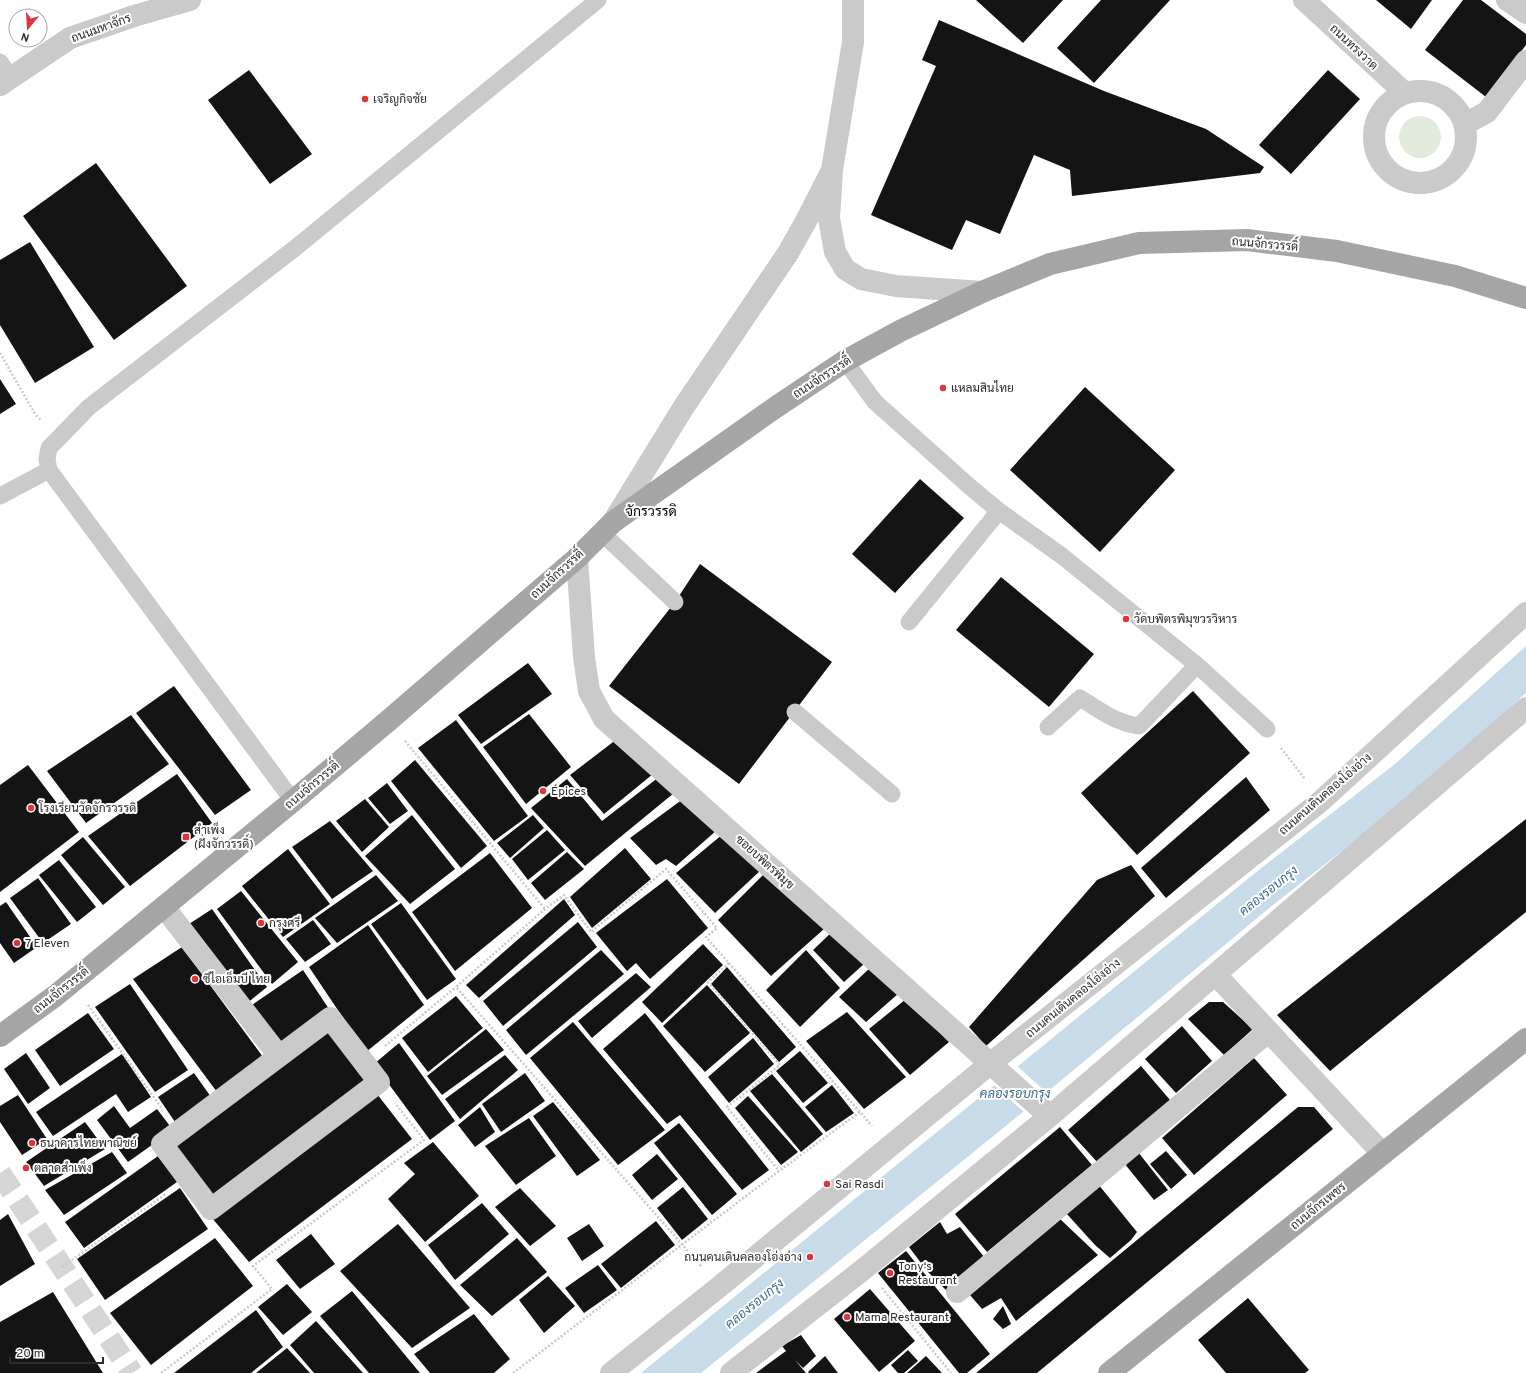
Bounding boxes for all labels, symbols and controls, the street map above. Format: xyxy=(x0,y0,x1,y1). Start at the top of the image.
north arrow xyxy=(8,8,48,48)
street label: ถนนมหาจักร xyxy=(69,11,134,47)
street label: ถนนทรงวาด xyxy=(1326,21,1381,74)
text: N xyxy=(19,29,31,44)
place label: เจริญกิจชัย xyxy=(373,92,427,108)
marker: เจริญกิจชัย xyxy=(360,94,370,104)
street label: ถนนจักรวรรดิ์ xyxy=(1231,230,1299,256)
street label: ถนนจักรวรรดิ์ xyxy=(788,349,855,403)
place label: แหลมสินไทย xyxy=(951,380,1014,397)
marker: แหลมสินไทย xyxy=(938,383,948,393)
district label: จักรวรรดิ xyxy=(625,503,677,521)
street label: ถนนจักรวรรดิ์ xyxy=(525,543,588,603)
place label: วัดบพิตรพิมุขวรวิหาร xyxy=(1134,612,1237,628)
marker: วัดบพิตรพิมุขวรวิหาร xyxy=(1121,614,1131,624)
street label: ถนนคนเดินคลองโอ่งอ่าง xyxy=(1275,749,1375,839)
street label: ถนนจักรวรรดิ์ xyxy=(279,755,343,813)
place label: Épices xyxy=(551,784,586,800)
marker: Épices xyxy=(538,786,548,796)
place label: โรงเรียนวัดจักรวรรดิ xyxy=(38,800,136,817)
marker: โรงเรียนวัดจักรวรรดิ xyxy=(26,803,36,813)
place label: สำเพ็ง (ฝั่งจักวรรดิ์) xyxy=(194,821,254,853)
marker: สำเพ็ง (ฝั่งจักวรรดิ์) xyxy=(181,832,191,842)
street label: ซอยบพิตรพิมุข xyxy=(732,832,797,893)
water label: คลองรอบกรุง xyxy=(1237,863,1302,920)
place label: กรุงศรี xyxy=(269,915,300,932)
marker: กรุงศรี xyxy=(256,918,266,928)
place label: 7 Eleven xyxy=(25,936,70,952)
marker: 7 Eleven xyxy=(12,938,22,948)
street label: ถนนคนเดินคลองโอ่งอ่าง xyxy=(1022,955,1124,1042)
street label: ถนนจักรวรรดิ์ xyxy=(28,960,93,1018)
place label: ซีไอเอ็มบี ไทย xyxy=(203,970,270,988)
marker: ซีไอเอ็มบี ไทย xyxy=(190,974,200,984)
water label: คลองรอบกรุง xyxy=(980,1087,1051,1103)
place label: ธนาคารไทยพาณิชย์ xyxy=(40,1135,137,1152)
marker: ธนาคารไทยพาณิชย์ xyxy=(27,1138,37,1148)
place label: ตลาดสำเพ็ง xyxy=(34,1159,92,1177)
marker: ตลาดสำเพ็ง xyxy=(21,1163,31,1173)
place label: Sai Rasdi xyxy=(835,1177,884,1193)
marker: Sai Rasdi xyxy=(822,1179,832,1189)
street label: ถนนจักรเพชร xyxy=(1288,1179,1350,1234)
place label: ถนนคนเดินคลองโอ่งอ่าง xyxy=(684,1249,802,1266)
marker: ถนนคนเดินคลองโอ่งอ่าง xyxy=(805,1252,815,1262)
place label: Tony‘s Restaurant xyxy=(898,1259,957,1289)
marker: Tony‘s Restaurant xyxy=(885,1268,895,1278)
water label: คลองรอบกรุง xyxy=(723,1276,788,1333)
place label: Mama Restaurant xyxy=(855,1310,949,1326)
marker: Mama Restaurant xyxy=(842,1312,852,1322)
scale bar xyxy=(10,1339,103,1365)
text: 20 m xyxy=(16,1346,44,1362)

